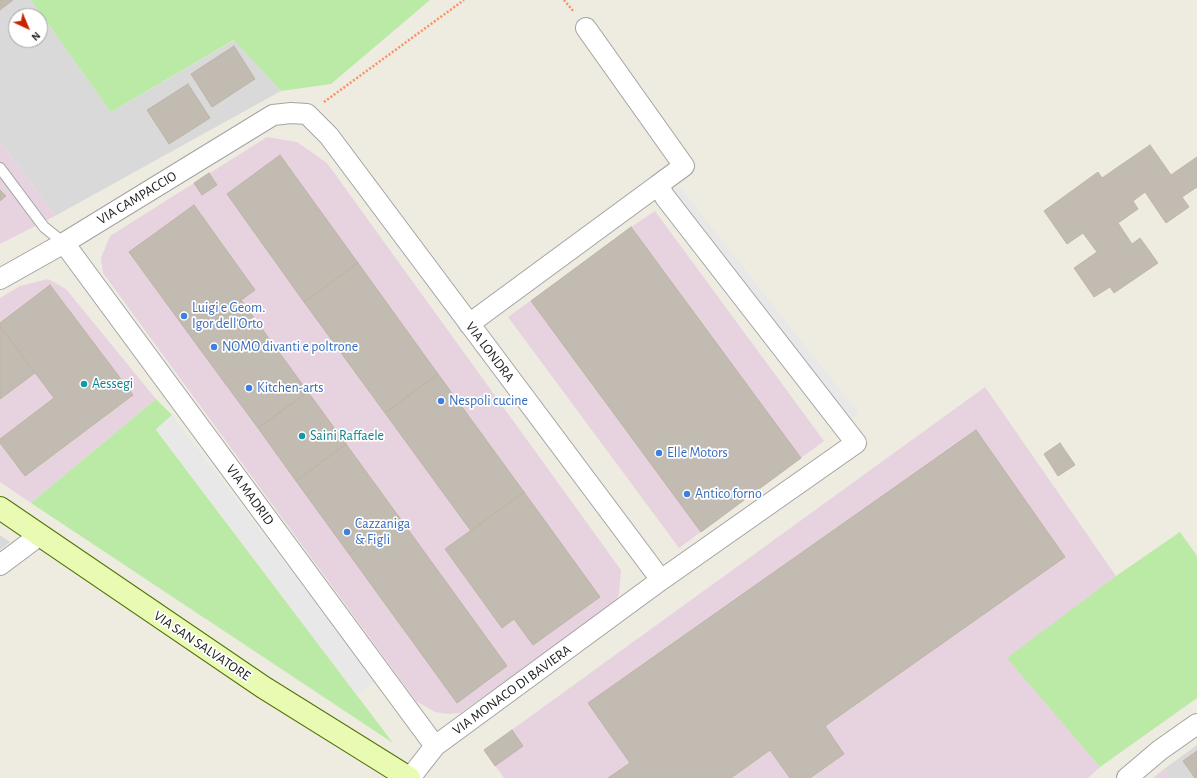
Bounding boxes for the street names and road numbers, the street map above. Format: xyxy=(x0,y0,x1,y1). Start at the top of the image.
street label: VIA CAMPACCIO xyxy=(94,168,180,228)
street label: VIA LONDRA xyxy=(462,319,518,385)
street label: VIA MADRID xyxy=(222,461,278,529)
street label: VIA SAN SALVATORE xyxy=(150,607,254,685)
street label: VIA MONACO DI BAVIERA xyxy=(449,641,575,739)

